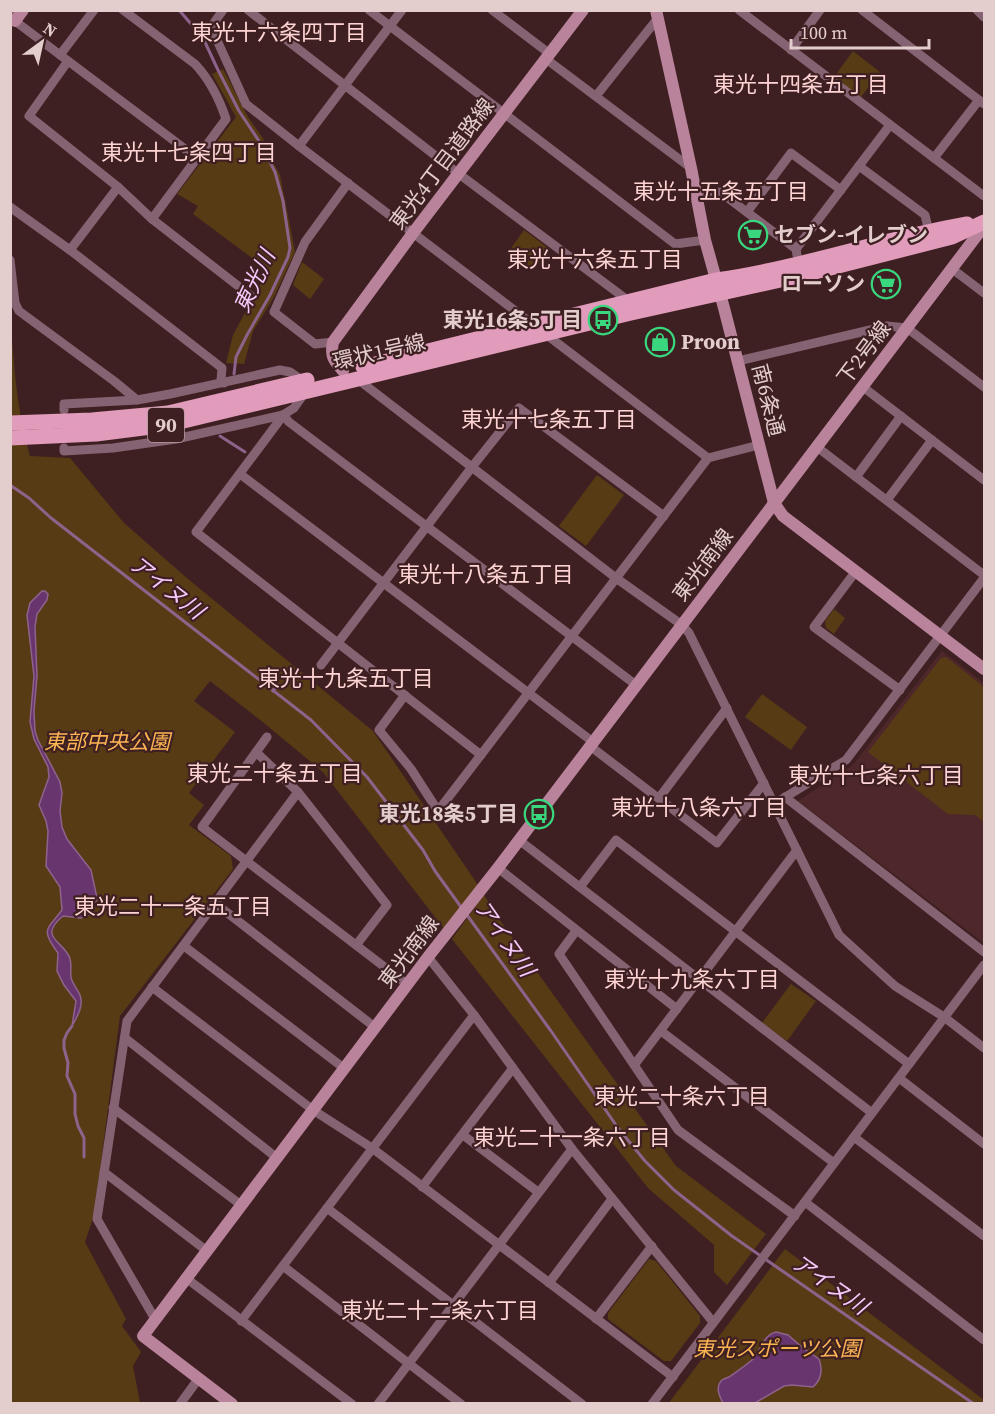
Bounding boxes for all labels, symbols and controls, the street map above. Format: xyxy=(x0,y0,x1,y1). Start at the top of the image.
north arrow xyxy=(12,12,72,72)
scale bar xyxy=(791,12,929,50)
text: N xyxy=(39,17,61,42)
district label: 東光十六条四丁目 xyxy=(191,17,367,47)
text: 100 m xyxy=(800,20,847,45)
district label: 東光十四条五丁目 xyxy=(713,69,889,99)
street label: 東光4丁目道路線 xyxy=(383,92,501,235)
district label: 東光十七条四丁目 xyxy=(101,137,277,167)
district label: 東光十五条五丁目 xyxy=(633,176,809,206)
supermarket icon: セブン-イレブン xyxy=(737,219,769,251)
place label: セブン-イレブン xyxy=(774,220,928,249)
water label: 東光川 xyxy=(226,243,282,317)
district label: 東光十六条五丁目 xyxy=(507,244,683,274)
supermarket icon: ローソン xyxy=(870,268,902,300)
place label: ローソン xyxy=(781,269,865,298)
bus stop icon: 東光16条5丁目 xyxy=(587,304,619,336)
place label: 東光16条5丁目 xyxy=(443,305,582,334)
street label: 下2号線 xyxy=(830,315,897,391)
shop icon: Proon xyxy=(644,326,676,358)
street label: 環状1号線 xyxy=(330,327,428,376)
place label: Proon xyxy=(681,327,740,356)
street label: 南6条通 xyxy=(746,361,791,439)
district label: 東光十七条五丁目 xyxy=(461,404,637,434)
road number: 90 xyxy=(148,408,184,442)
street label: 東光南線 xyxy=(666,522,739,607)
water label: アイヌ川 xyxy=(124,548,212,627)
district label: 東光十八条五丁目 xyxy=(398,559,574,589)
district label: 東光十九条五丁目 xyxy=(258,663,434,693)
park label: 東部中央公園 xyxy=(44,727,173,756)
district label: 東光二十条五丁目 xyxy=(187,758,363,788)
district label: 東光十七条六丁目 xyxy=(788,760,964,790)
district label: 東光十八条六丁目 xyxy=(611,792,787,822)
bus stop icon: 東光18条5丁目 xyxy=(523,798,555,830)
place label: 東光18条5丁目 xyxy=(379,799,518,828)
district label: 東光二十一条五丁目 xyxy=(74,891,272,921)
water label: アイヌ川 xyxy=(468,894,543,984)
street label: 東光南線 xyxy=(372,909,445,994)
district label: 東光十九条六丁目 xyxy=(604,964,780,994)
district label: 東光二十条六丁目 xyxy=(594,1081,770,1111)
district label: 東光二十一条六丁目 xyxy=(473,1122,671,1152)
water label: アイヌ川 xyxy=(786,1247,876,1322)
district label: 東光二十二条六丁目 xyxy=(341,1295,539,1325)
park label: 東光スポーツ公園 xyxy=(693,1334,864,1363)

